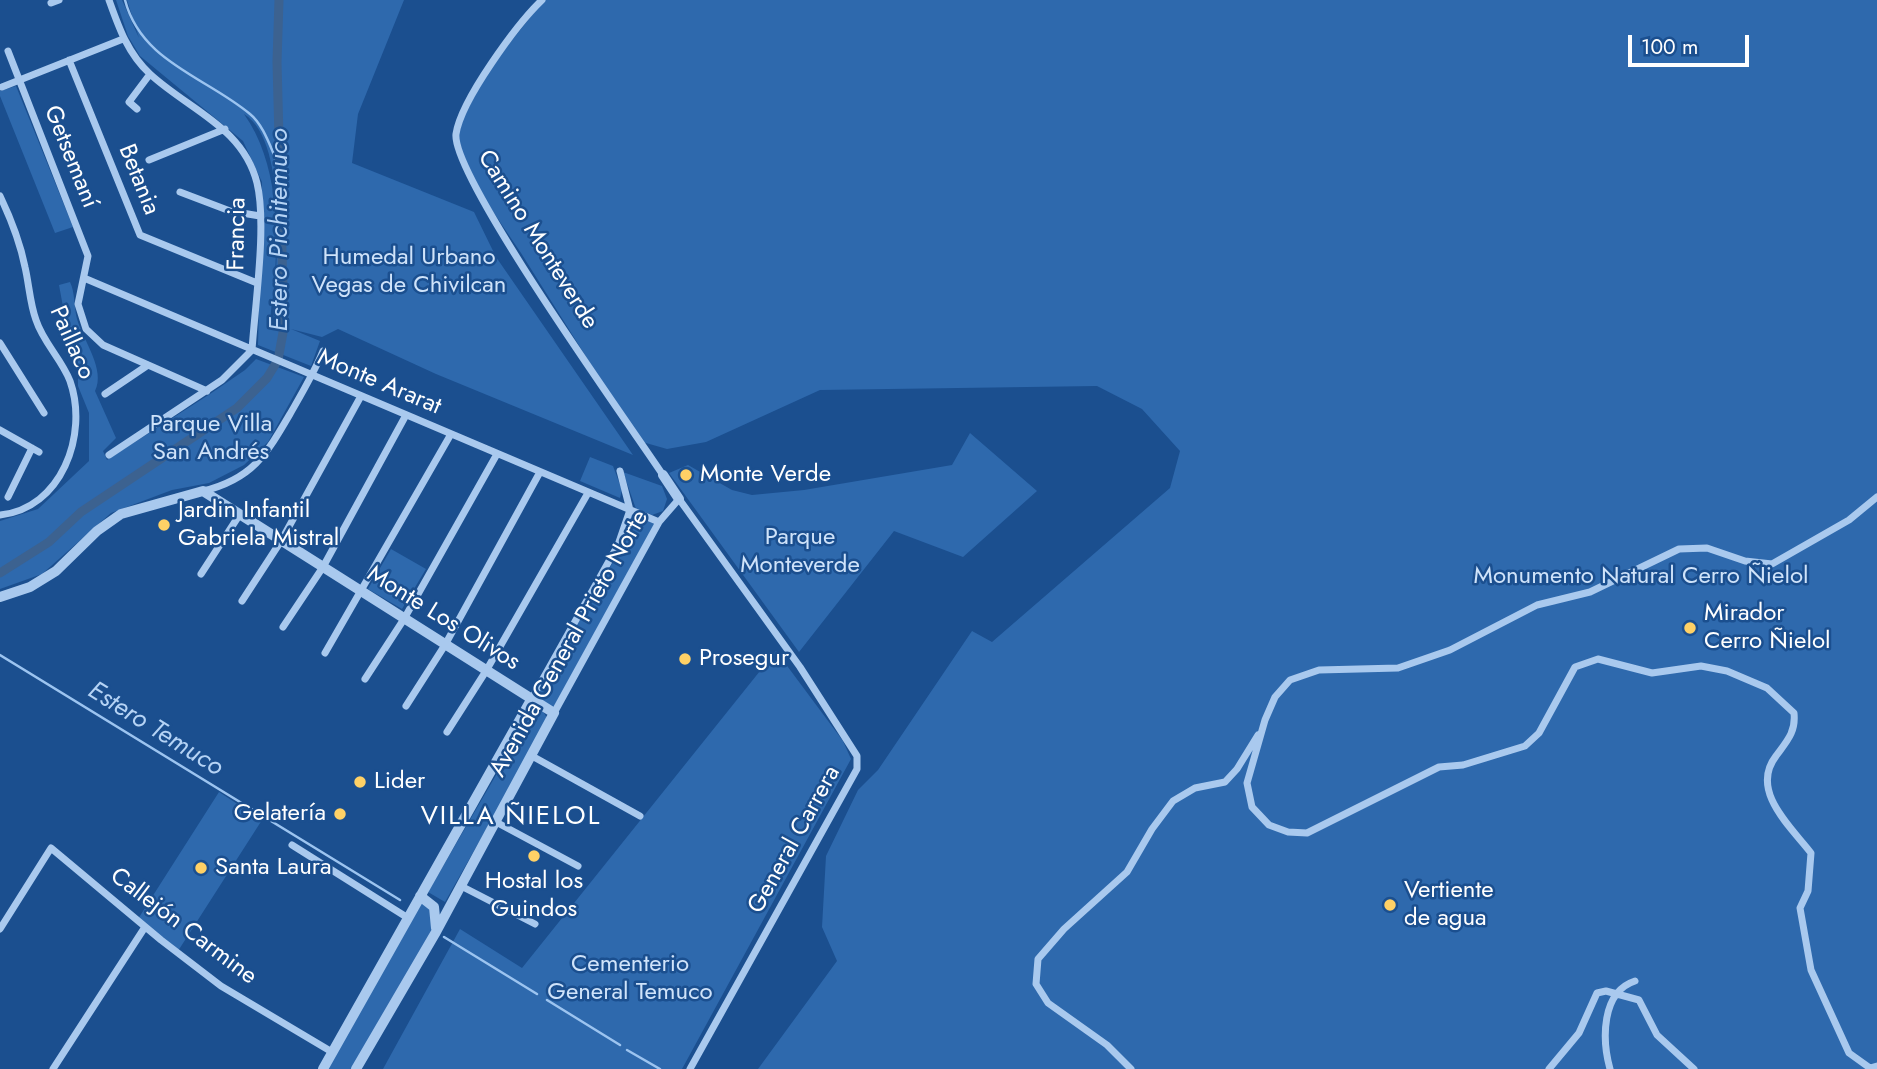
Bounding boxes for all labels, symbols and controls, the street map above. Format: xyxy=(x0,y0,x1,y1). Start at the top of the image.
scale bar xyxy=(1632,21,1753,65)
text: 100 m xyxy=(1641,32,1698,62)
street label: Getsemaní xyxy=(36,102,104,212)
water label: Estero Pichitemuco xyxy=(265,128,297,332)
street label: Betania xyxy=(111,141,165,219)
street label: Camino Monteverde xyxy=(470,145,604,335)
street label: Francia xyxy=(223,197,253,271)
park label: Humedal Urbano Vegas de Chivilcan xyxy=(312,244,506,300)
street label: Paillaco xyxy=(42,302,100,384)
street label: Monte Ararat xyxy=(313,344,445,422)
park label: Parque Villa San Andrés xyxy=(150,411,272,467)
place label: Monte Verde xyxy=(700,461,831,489)
marker: Monte Verde xyxy=(678,467,694,483)
place label: Jardin Infantil Gabriela Mistral xyxy=(178,497,339,553)
street label: Avenida General Prieto Norte xyxy=(485,506,655,782)
marker: Jardin Infantil Gabriela Mistral xyxy=(156,517,172,533)
park label: Parque Monteverde xyxy=(740,524,860,580)
street label: Monte Los Olivos xyxy=(361,560,525,678)
park label: Monumento Natural Cerro Ñielol xyxy=(1473,563,1809,591)
place label: Mirador Cerro Ñielol xyxy=(1704,600,1831,656)
marker: Mirador Cerro Ñielol xyxy=(1682,620,1698,636)
place label: Prosegur xyxy=(699,645,789,673)
marker: Prosegur xyxy=(677,651,693,667)
water label: Estero Temuco xyxy=(81,676,229,784)
street label: General Carrera xyxy=(742,761,848,919)
place label: Lider xyxy=(374,768,425,796)
marker: Lider xyxy=(352,774,368,790)
place label: Gelatería xyxy=(234,800,326,828)
district label: VILLA ÑIELOL xyxy=(422,802,600,834)
marker: Gelatería xyxy=(332,806,348,822)
marker: Hostal los Guindos xyxy=(526,848,542,864)
place label: Santa Laura xyxy=(215,854,332,882)
marker: Santa Laura xyxy=(193,860,209,876)
street label: Callejón Carmine xyxy=(104,862,262,992)
place label: Hostal los Guindos xyxy=(485,868,583,924)
place label: Vertiente de agua xyxy=(1404,877,1494,933)
marker: Vertiente de agua xyxy=(1382,897,1398,913)
park label: Cementerio General Temuco xyxy=(547,951,713,1007)

